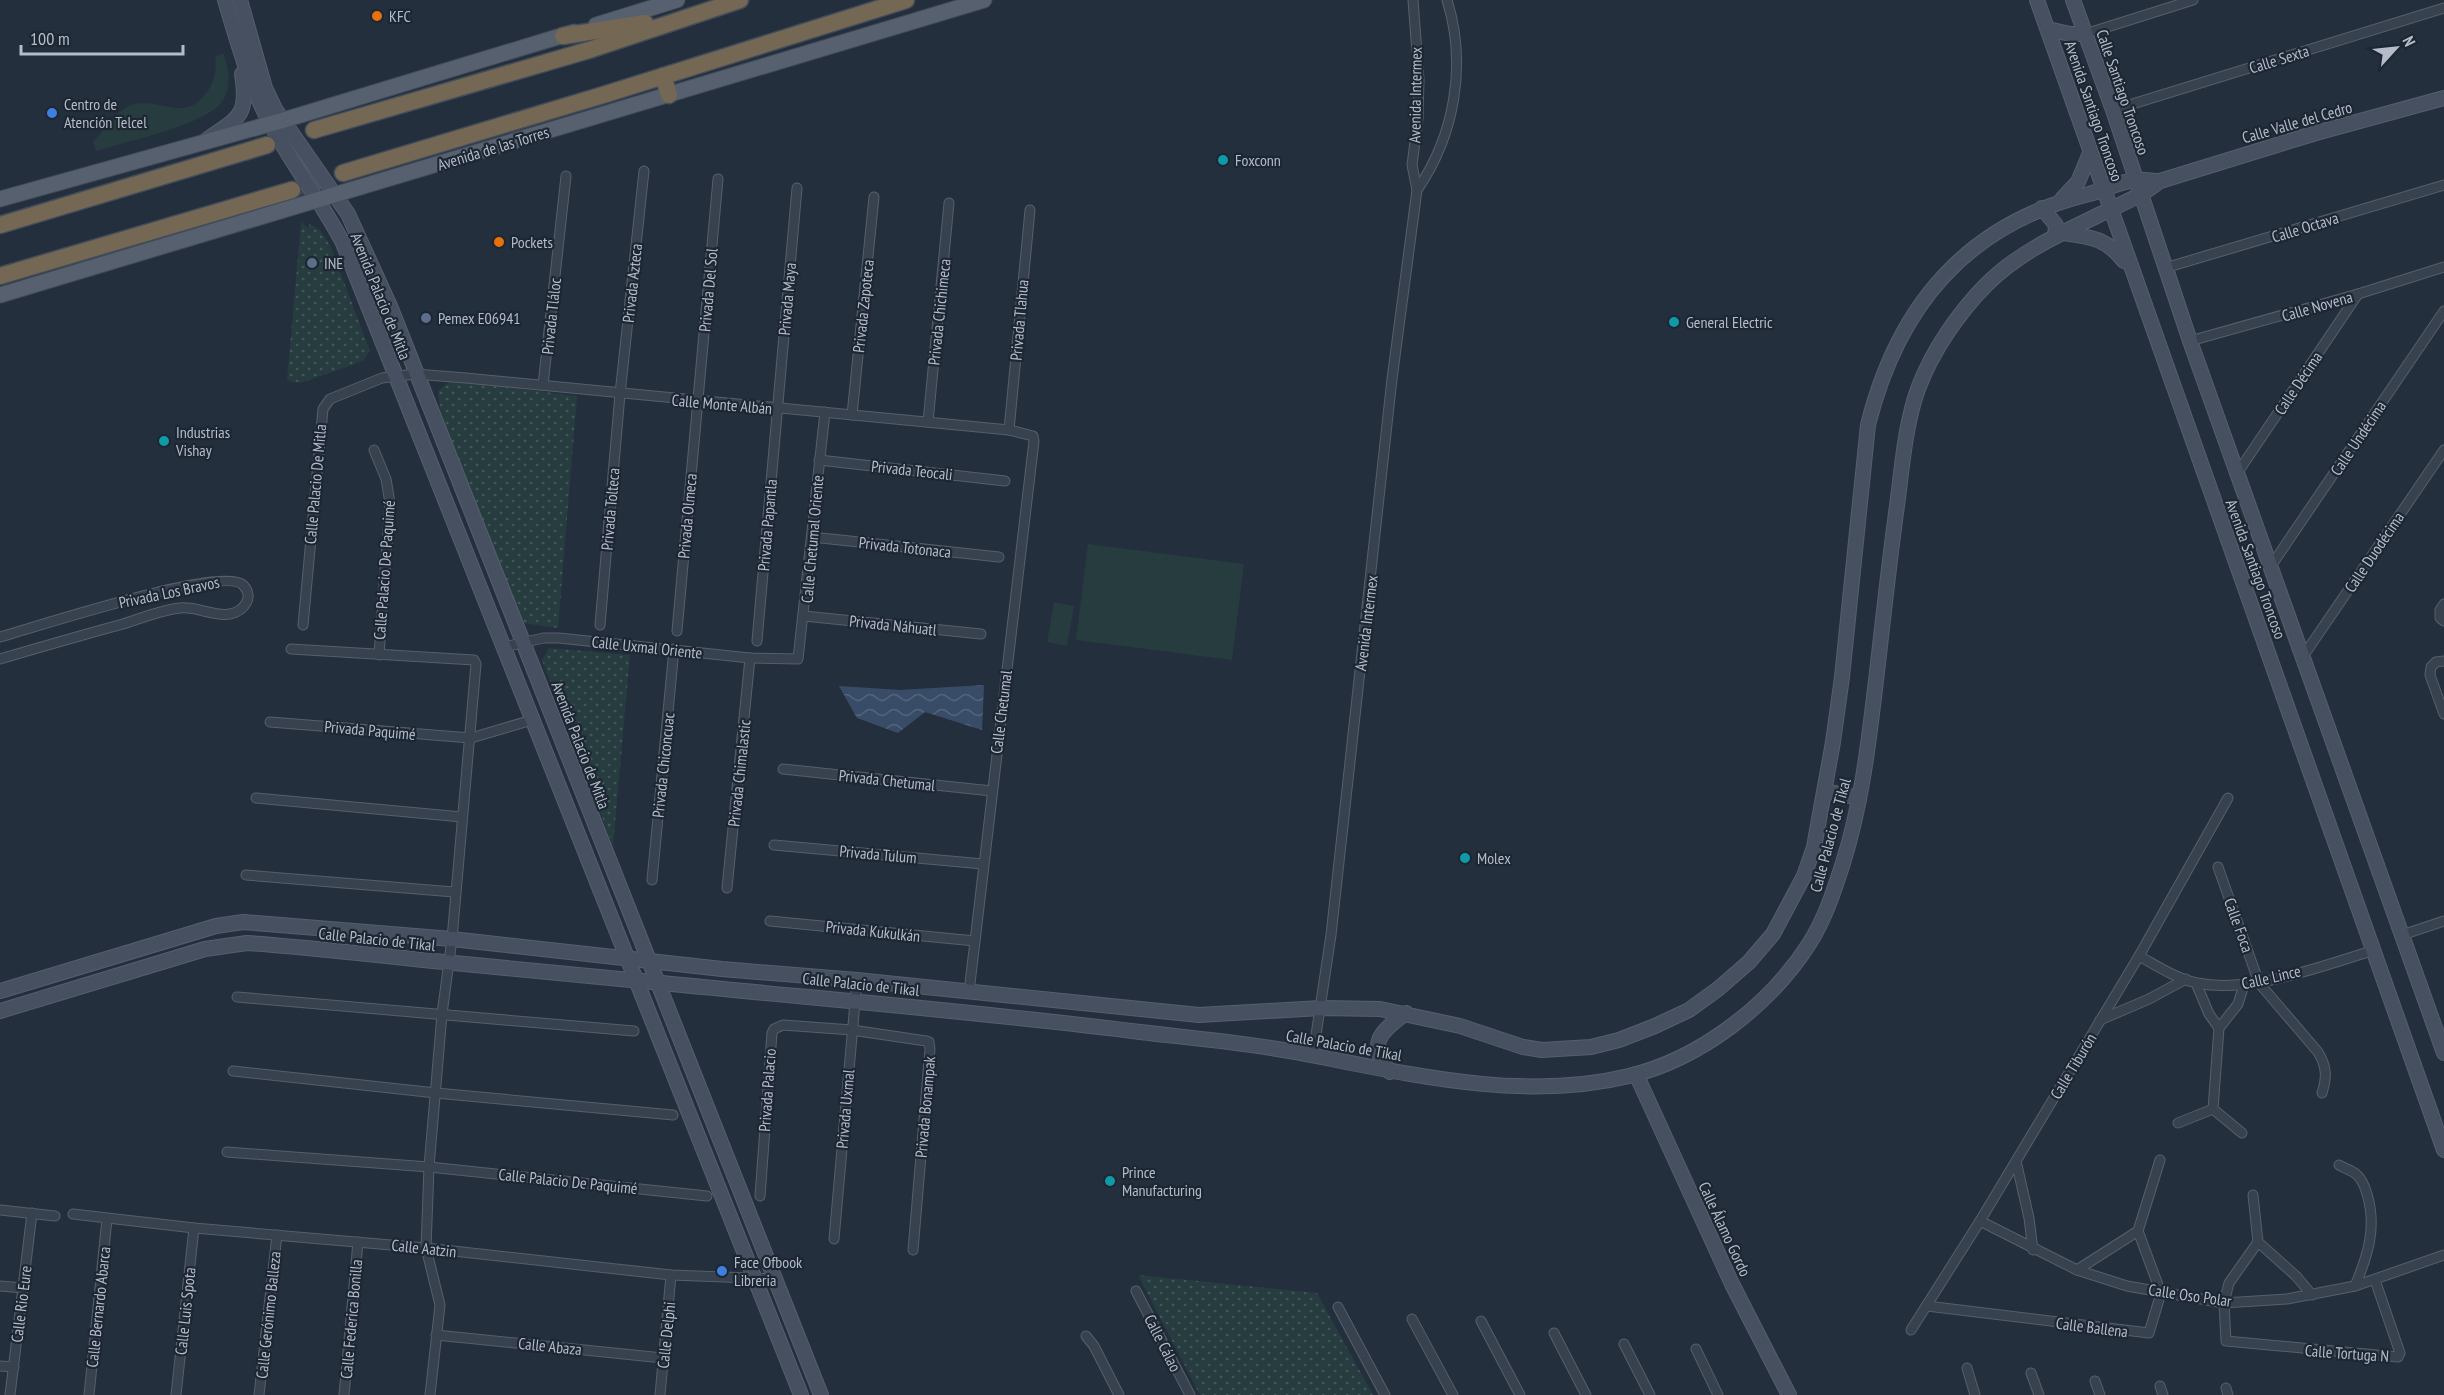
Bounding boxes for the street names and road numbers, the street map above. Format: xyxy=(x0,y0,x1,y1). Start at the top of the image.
street label: Calle Santiago Troncoso xyxy=(2092,27,2154,157)
street label: Avenida Santiago Troncoso xyxy=(2061,38,2127,184)
street label: Calle Sexta xyxy=(2247,40,2311,78)
street label: Avenida Intermex xyxy=(1404,46,1426,143)
street label: Calle Valle del Cedro xyxy=(2240,97,2354,147)
street label: Avenida de las Torres xyxy=(435,122,551,174)
street label: Calle Octava xyxy=(2269,207,2341,247)
street label: Avenida Palacio de Mitla xyxy=(346,230,416,362)
street label: Privada Azteca xyxy=(618,242,646,324)
street label: Privada Del Sol xyxy=(694,247,722,333)
street label: Privada Zapoteca xyxy=(848,258,878,354)
street label: Privada Chichimeca xyxy=(923,258,955,366)
street label: Privada Maya xyxy=(774,262,800,336)
street label: Privada Tláloc xyxy=(537,276,565,355)
street label: Privada Tlahua xyxy=(1005,279,1033,361)
street label: Calle Novena xyxy=(2279,286,2355,326)
street label: Calle Décima xyxy=(2270,348,2326,418)
street label: Calle Monte Albán xyxy=(671,390,773,418)
street label: Calle Undécima xyxy=(2326,397,2390,479)
street label: Calle Palacio De Mitla xyxy=(300,423,330,545)
street label: Privada Teocali xyxy=(870,456,954,484)
street label: Privada Tolteca xyxy=(596,467,624,551)
street label: Privada Olmeca xyxy=(673,473,701,559)
street label: Calle Chetumal Oriente xyxy=(796,474,828,604)
street label: Privada Papantla xyxy=(753,478,781,572)
street label: Avenida Santiago Troncoso xyxy=(2221,496,2291,642)
street label: Calle Palacio De Paquimé xyxy=(369,500,399,640)
street label: Calle Duodécima xyxy=(2340,508,2408,596)
street label: Privada Totonaca xyxy=(858,532,952,562)
street label: Privada Los Bravos xyxy=(117,572,221,612)
street label: Avenida Intermex xyxy=(1350,574,1382,672)
street label: Privada Náhuatl xyxy=(848,610,938,640)
street label: Calle Uxmal Oriente xyxy=(591,631,703,663)
street label: Calle Chetumal xyxy=(986,669,1016,755)
street label: Avenida Palacio de Mitla xyxy=(547,678,615,812)
street label: Privada Chiconcuac xyxy=(648,711,679,819)
street label: Privada Paquimé xyxy=(324,716,416,744)
street label: Privada Chimalastic xyxy=(723,718,755,828)
street label: Privada Chetumal xyxy=(838,765,936,795)
street label: Calle Palacio de Tikal xyxy=(1805,776,1855,894)
street label: Privada Tulum xyxy=(839,841,917,867)
street label: Calle Foca xyxy=(2220,895,2258,955)
street label: Privada Kukulkán xyxy=(825,916,921,946)
street label: Calle Palacio de Tikal xyxy=(318,923,437,955)
street label: Calle Lince xyxy=(2239,960,2303,994)
street label: Calle Palacio de Tikal xyxy=(802,968,921,1000)
street label: Calle Palacio de Tikal xyxy=(1285,1025,1404,1065)
street label: Calle Tiburón xyxy=(2046,1029,2100,1103)
street label: Privada Palacio xyxy=(754,1048,780,1132)
street label: Privada Bonampak xyxy=(911,1055,939,1159)
street label: Privada Uxmal xyxy=(832,1068,858,1149)
street label: Calle Palacio De Paquimé xyxy=(497,1164,639,1198)
street label: Calle Álamo Gordo xyxy=(1694,1179,1756,1280)
street label: Calle Aatzin xyxy=(391,1235,457,1261)
street label: Calle Bernardo Abarca xyxy=(82,1246,114,1368)
street label: Calle Gerónimo Balleza xyxy=(251,1250,285,1380)
street label: Calle Federica Bonilla xyxy=(336,1258,366,1380)
street label: Calle Rio Eure xyxy=(6,1264,36,1344)
street label: Calle Luis Spota xyxy=(170,1266,200,1356)
street label: Calle Oso Polar xyxy=(2147,1279,2233,1311)
street label: Calle Delphi xyxy=(653,1301,679,1369)
street label: Calle Cálao xyxy=(1140,1311,1186,1375)
street label: Calle Ballena xyxy=(2055,1313,2129,1341)
street label: Calle Abaza xyxy=(517,1333,583,1359)
street label: Calle Tortuga N xyxy=(2304,1340,2390,1366)

